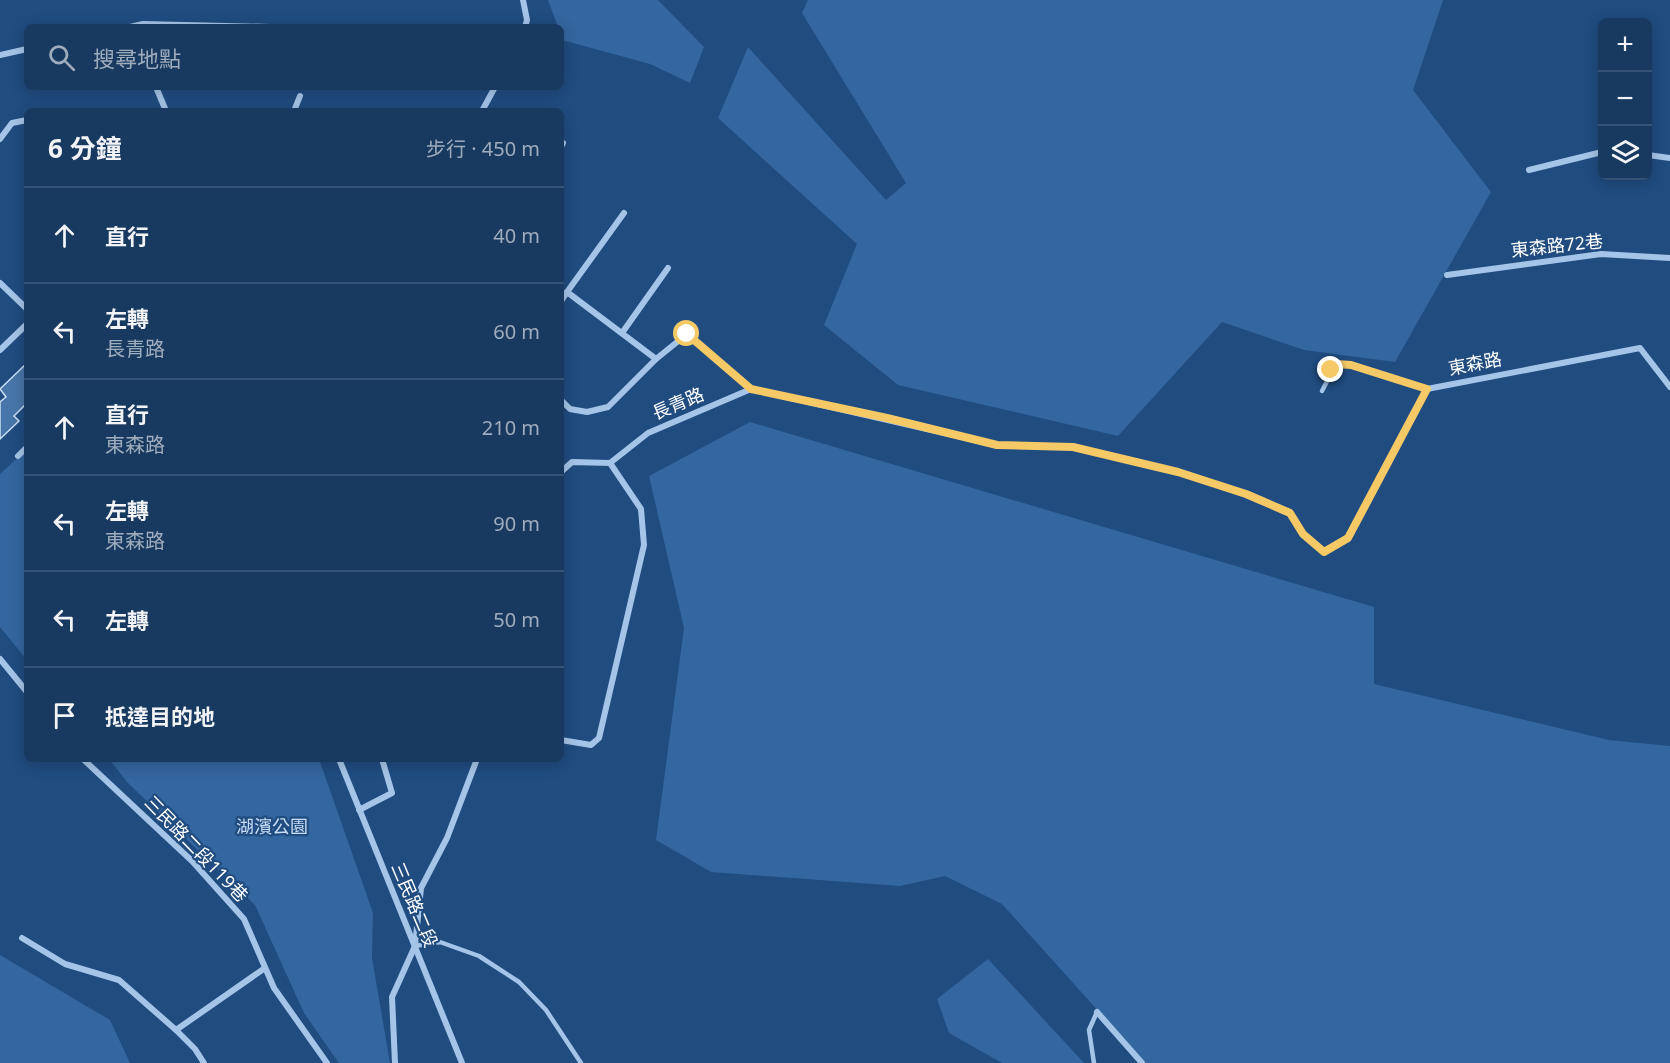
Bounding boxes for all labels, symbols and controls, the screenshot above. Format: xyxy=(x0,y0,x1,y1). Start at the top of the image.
map controls xyxy=(1598,18,1652,180)
button: + xyxy=(1598,18,1652,72)
search box xyxy=(24,24,564,90)
icon: search xyxy=(45,41,78,74)
text: 搜尋地點 xyxy=(93,43,181,73)
button: − xyxy=(1598,72,1652,126)
button: layers xyxy=(1598,126,1652,180)
text: 6 分鐘 xyxy=(48,130,122,166)
text: 步行 · 450 m xyxy=(426,135,540,162)
icon: ahead xyxy=(48,219,81,252)
text: 直行 xyxy=(105,221,149,251)
text: 40 m xyxy=(493,222,540,249)
street label: 東森路72巷 xyxy=(1510,228,1604,262)
text: 左轉 xyxy=(105,303,149,333)
icon: left xyxy=(48,315,81,348)
text: 60 m xyxy=(493,318,540,345)
route start xyxy=(673,320,699,346)
text: 長青路 xyxy=(105,335,165,362)
street label: 東森路 xyxy=(1446,346,1504,380)
route end xyxy=(1317,356,1343,382)
street label: 長青路 xyxy=(648,381,707,425)
text: 直行 xyxy=(105,399,149,429)
icon: ahead xyxy=(48,411,81,444)
text: 210 m xyxy=(482,414,540,441)
text: 東森路 xyxy=(105,431,165,458)
text: 左轉 xyxy=(105,495,149,525)
icon: left xyxy=(48,507,81,540)
text: 90 m xyxy=(493,510,540,537)
text: 東森路 xyxy=(105,527,165,554)
icon: left xyxy=(48,603,81,636)
text: 左轉 xyxy=(105,605,149,635)
text: 50 m xyxy=(493,606,540,633)
icon: arrive xyxy=(48,699,81,732)
text: 抵達目的地 xyxy=(105,701,215,731)
street label: 三民路二段119巷 xyxy=(140,790,254,907)
park label: 湖濱公園 xyxy=(236,814,308,838)
street label: 三民路二段 xyxy=(386,858,444,951)

